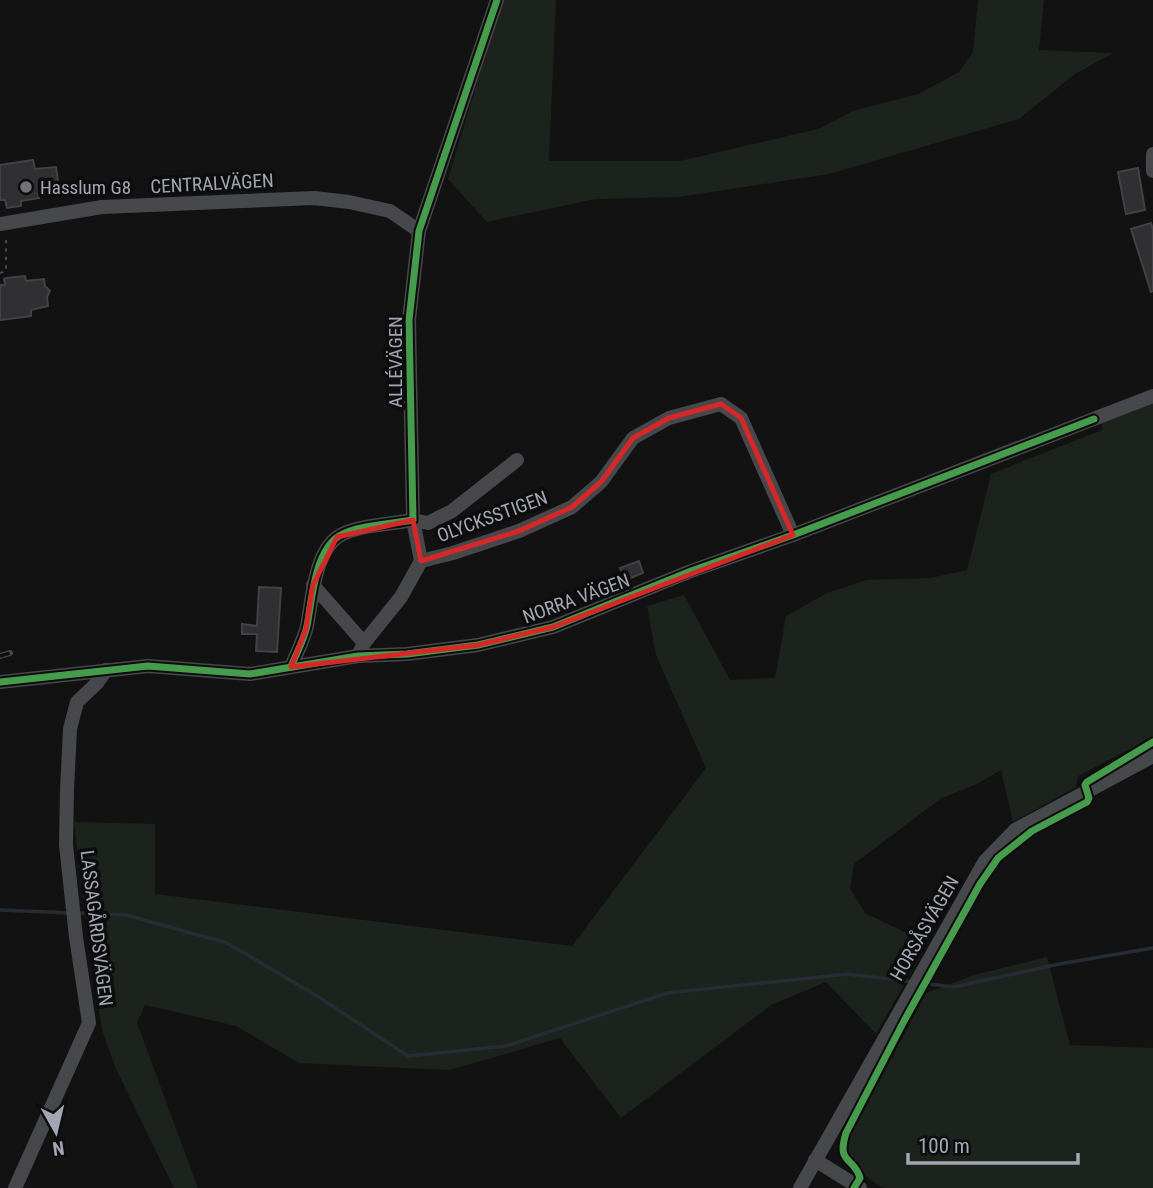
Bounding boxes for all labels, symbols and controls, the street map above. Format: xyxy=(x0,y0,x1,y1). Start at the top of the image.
street label: CENTRALVÄGEN xyxy=(150,169,274,198)
place label: Hasslum G8 xyxy=(40,176,131,199)
marker: Hasslum G8 xyxy=(18,179,34,195)
street label: ALLÉVÄGEN xyxy=(384,316,407,408)
street label: OLYCKSSTIGEN xyxy=(434,486,551,547)
street label: NORRA VÄGEN xyxy=(520,569,633,628)
street label: LASSAGÅRDSVÄGEN xyxy=(76,849,117,1007)
street label: HORSÅSVÄGEN xyxy=(885,872,964,985)
north arrow xyxy=(21,1097,91,1167)
scale bar xyxy=(908,1122,1078,1166)
text: 100 m xyxy=(918,1134,970,1158)
text: N xyxy=(51,1136,66,1161)

